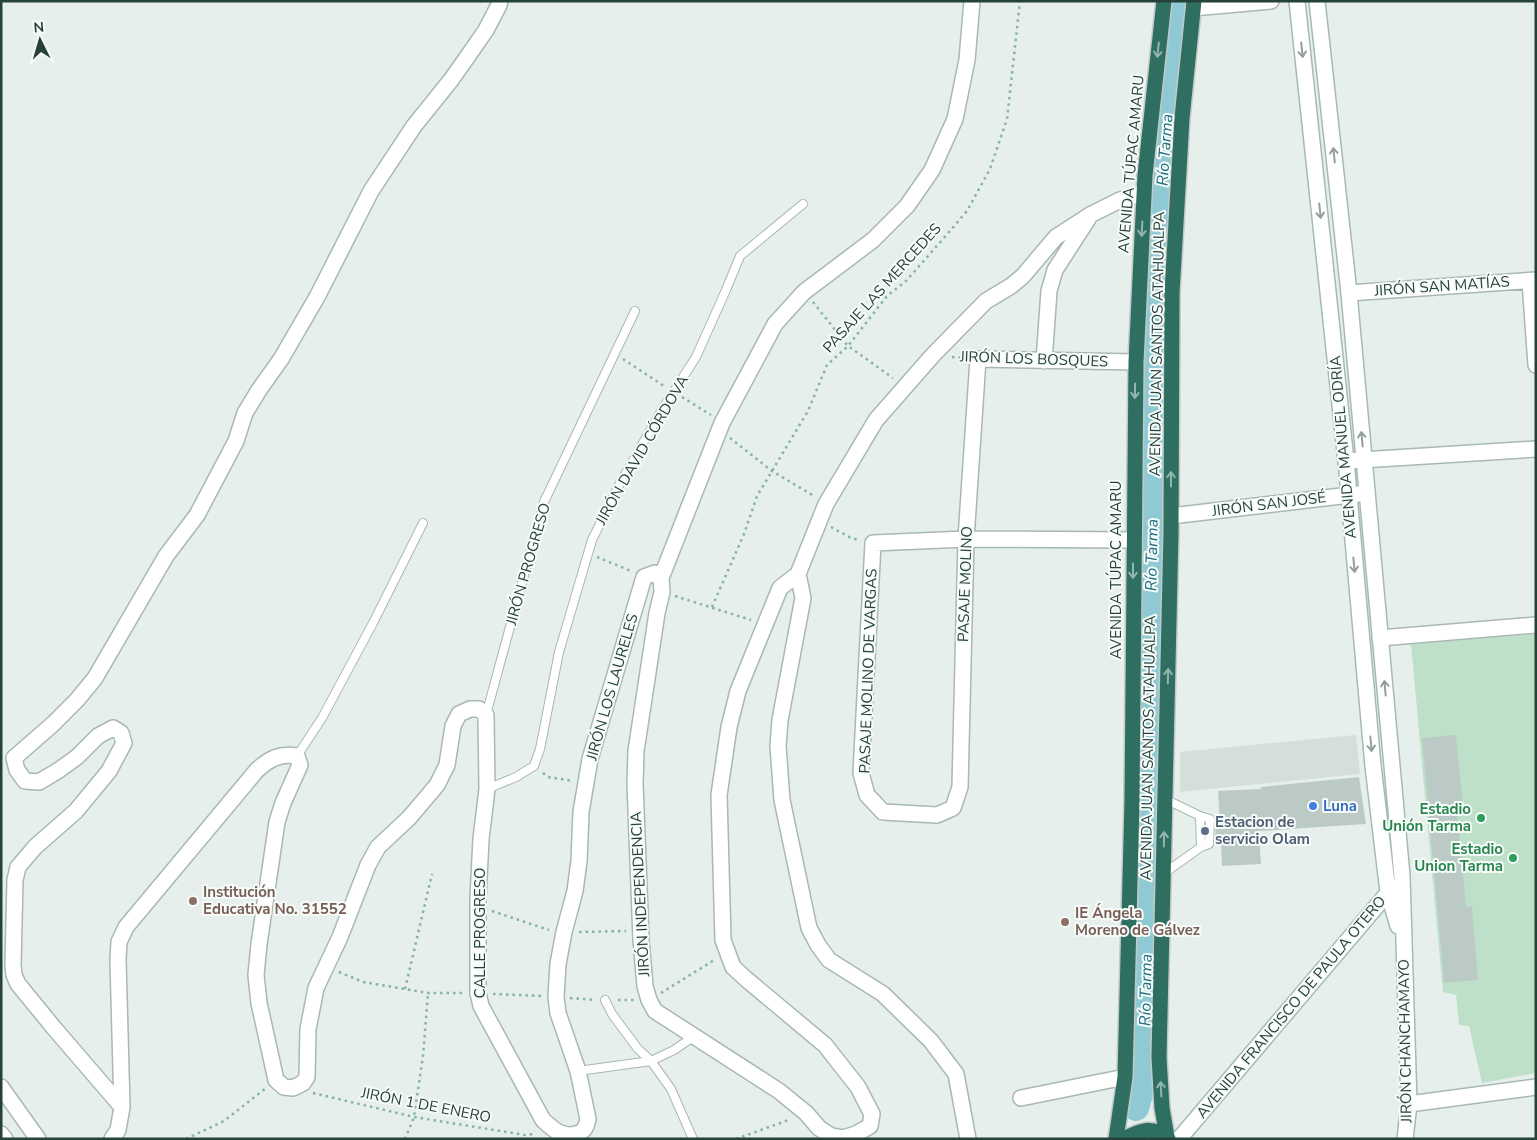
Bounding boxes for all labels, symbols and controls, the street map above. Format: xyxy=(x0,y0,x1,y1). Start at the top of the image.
north arrow xyxy=(15,15,65,65)
text: N xyxy=(33,18,45,37)
one-way arrow xyxy=(1153,41,1163,57)
one-way arrow xyxy=(1297,41,1307,57)
street label: AVENIDA TÚPAC AMARU xyxy=(1112,74,1149,254)
water label: Río Tarma xyxy=(1152,113,1178,187)
one-way arrow xyxy=(1329,148,1339,164)
one-way arrow xyxy=(1315,203,1325,219)
street label: AVENIDA JUAN SANTOS ATAHUALPA xyxy=(1145,211,1169,477)
street label: PASAJE LAS MERCEDES xyxy=(818,219,946,357)
one-way arrow xyxy=(1137,221,1146,237)
street label: JIRÓN SAN MATÍAS xyxy=(1373,270,1510,301)
street label: JIRÓN LOS BOSQUES xyxy=(958,345,1109,372)
street label: AVENIDA MANUEL ODRÍA xyxy=(1325,354,1361,539)
street label: JIRÓN DAVID CÓRDOVA xyxy=(590,371,693,529)
one-way arrow xyxy=(1130,382,1140,399)
one-way arrow xyxy=(1357,431,1367,447)
one-way arrow xyxy=(1166,471,1176,487)
street label: AVENIDA TÚPAC AMARU xyxy=(1105,481,1126,659)
street label: JIRÓN SAN JOSÉ xyxy=(1210,486,1327,521)
street label: JIRÓN PROGRESO xyxy=(500,500,555,628)
water label: Río Tarma xyxy=(1140,519,1164,591)
street label: PASAJE MOLINO xyxy=(953,526,977,642)
one-way arrow xyxy=(1349,556,1359,572)
one-way arrow xyxy=(1128,562,1138,579)
street label: PASAJE MOLINO DE VARGAS xyxy=(854,568,882,774)
street label: JIRÓN LOS LAURELES xyxy=(580,611,643,764)
street label: AVENIDA JUAN SANTOS ATAHUALPA xyxy=(1136,615,1160,881)
one-way arrow xyxy=(1163,668,1172,684)
one-way arrow xyxy=(1380,680,1389,696)
one-way arrow xyxy=(1366,736,1375,752)
place label: Luna xyxy=(1323,796,1357,816)
place label: Estadio Unión Tarma xyxy=(1382,799,1471,836)
marker: Luna xyxy=(1307,800,1319,812)
street label: JIRÓN INDEPENDENCIA xyxy=(625,811,654,978)
place label: Estacion de servicio Olam xyxy=(1215,812,1310,849)
marker: Estadio Unión Tarma xyxy=(1475,812,1487,824)
marker: Estacion de servicio Olam xyxy=(1199,825,1211,837)
one-way arrow xyxy=(1159,831,1169,847)
place label: Estadio Union Tarma xyxy=(1414,839,1503,876)
marker: Estadio Union Tarma xyxy=(1507,852,1519,864)
street label: CALLE PROGRESO xyxy=(470,868,490,998)
place label: Institución Educativa No. 31552 xyxy=(203,882,347,919)
street label: AVENIDA FRANCISCO DE PAULA OTERO xyxy=(1192,891,1390,1123)
marker: Institución Educativa No. 31552 xyxy=(187,895,199,907)
place label: IE Ángela Moreno de Gálvez xyxy=(1075,903,1200,940)
marker: IE Ángela Moreno de Gálvez xyxy=(1059,916,1071,928)
water label: Río Tarma xyxy=(1134,954,1158,1026)
street label: JIRÓN CHANCHAMAYO xyxy=(1393,959,1416,1124)
street label: JIRÓN 1 DE ENERO xyxy=(358,1081,493,1127)
one-way arrow xyxy=(1157,1081,1166,1097)

